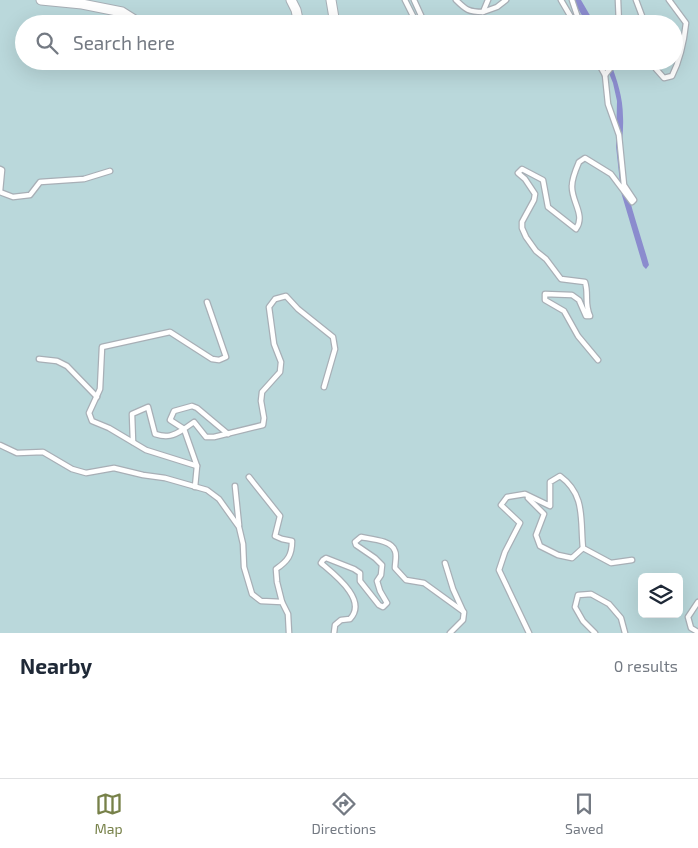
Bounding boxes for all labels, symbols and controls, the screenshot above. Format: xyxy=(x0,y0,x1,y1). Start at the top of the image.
search box xyxy=(15,15,683,70)
icon: search xyxy=(33,29,61,57)
text: Search here xyxy=(73,31,175,54)
map controls xyxy=(638,573,683,618)
button: layers xyxy=(638,573,683,618)
text: Nearby xyxy=(20,653,92,678)
text: 0 results xyxy=(614,656,678,675)
tab: Map xyxy=(94,790,123,837)
tab: Directions xyxy=(312,790,376,837)
tab: Saved xyxy=(565,790,604,837)

